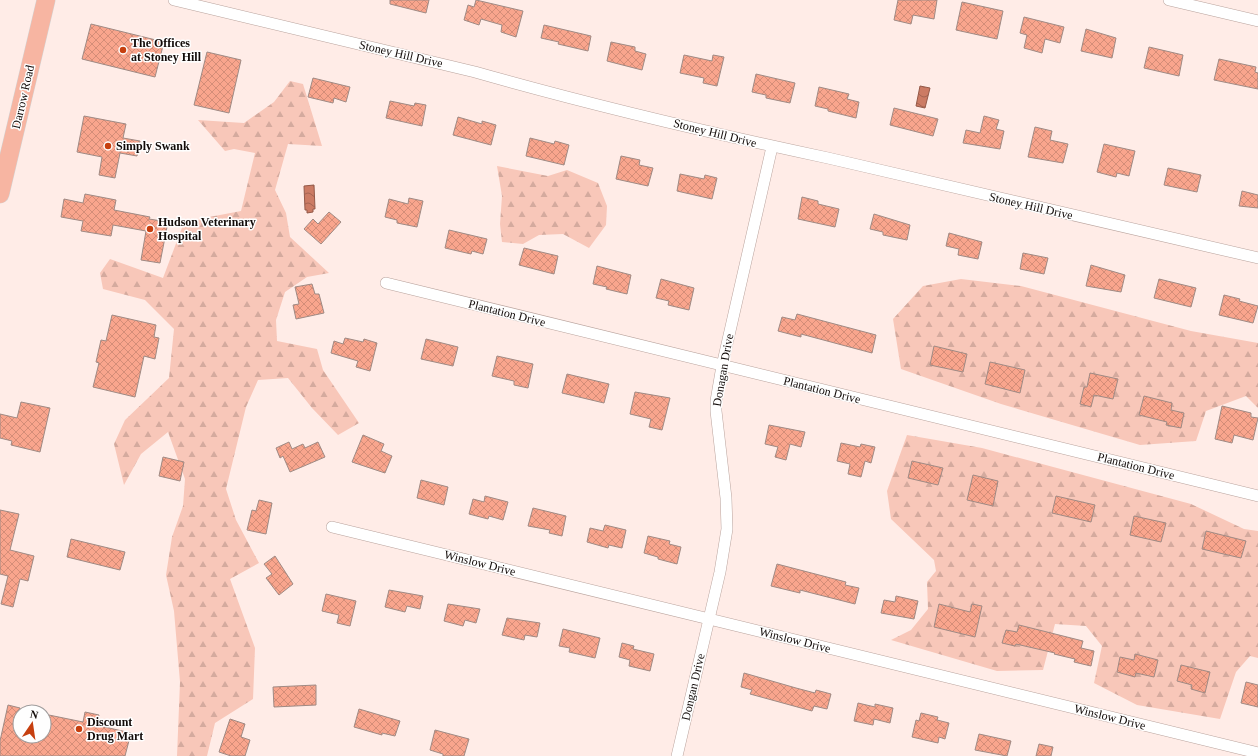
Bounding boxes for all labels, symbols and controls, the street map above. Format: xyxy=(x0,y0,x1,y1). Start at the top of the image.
place label: The Offices at Stoney Hill xyxy=(131,36,202,64)
street label: Stoney Hill Drive xyxy=(358,38,444,70)
marker: The Offices at Stoney Hill xyxy=(118,45,128,55)
street label: Darrow Road xyxy=(9,64,37,130)
street label: Stoney Hill Drive xyxy=(672,116,758,150)
place label: Simply Swank xyxy=(116,139,190,153)
marker: Simply Swank xyxy=(103,141,113,151)
street label: Stoney Hill Drive xyxy=(988,190,1074,222)
place label: Hudson Veterinary Hospital xyxy=(158,215,256,243)
marker: Hudson Veterinary Hospital xyxy=(145,224,155,234)
street label: Plantation Drive xyxy=(467,297,547,329)
street label: Donagan Drive xyxy=(710,333,736,407)
street label: Plantation Drive xyxy=(782,374,862,406)
street label: Plantation Drive xyxy=(1096,450,1176,482)
street label: Winslow Drive xyxy=(443,547,517,579)
street label: Winslow Drive xyxy=(758,624,832,656)
street label: Dongan Drive xyxy=(678,652,708,722)
street label: Winslow Drive xyxy=(1073,701,1147,733)
north arrow xyxy=(12,704,52,744)
text: N xyxy=(29,708,40,721)
place label: Discount Drug Mart xyxy=(87,715,143,743)
marker: Discount Drug Mart xyxy=(74,724,84,734)

